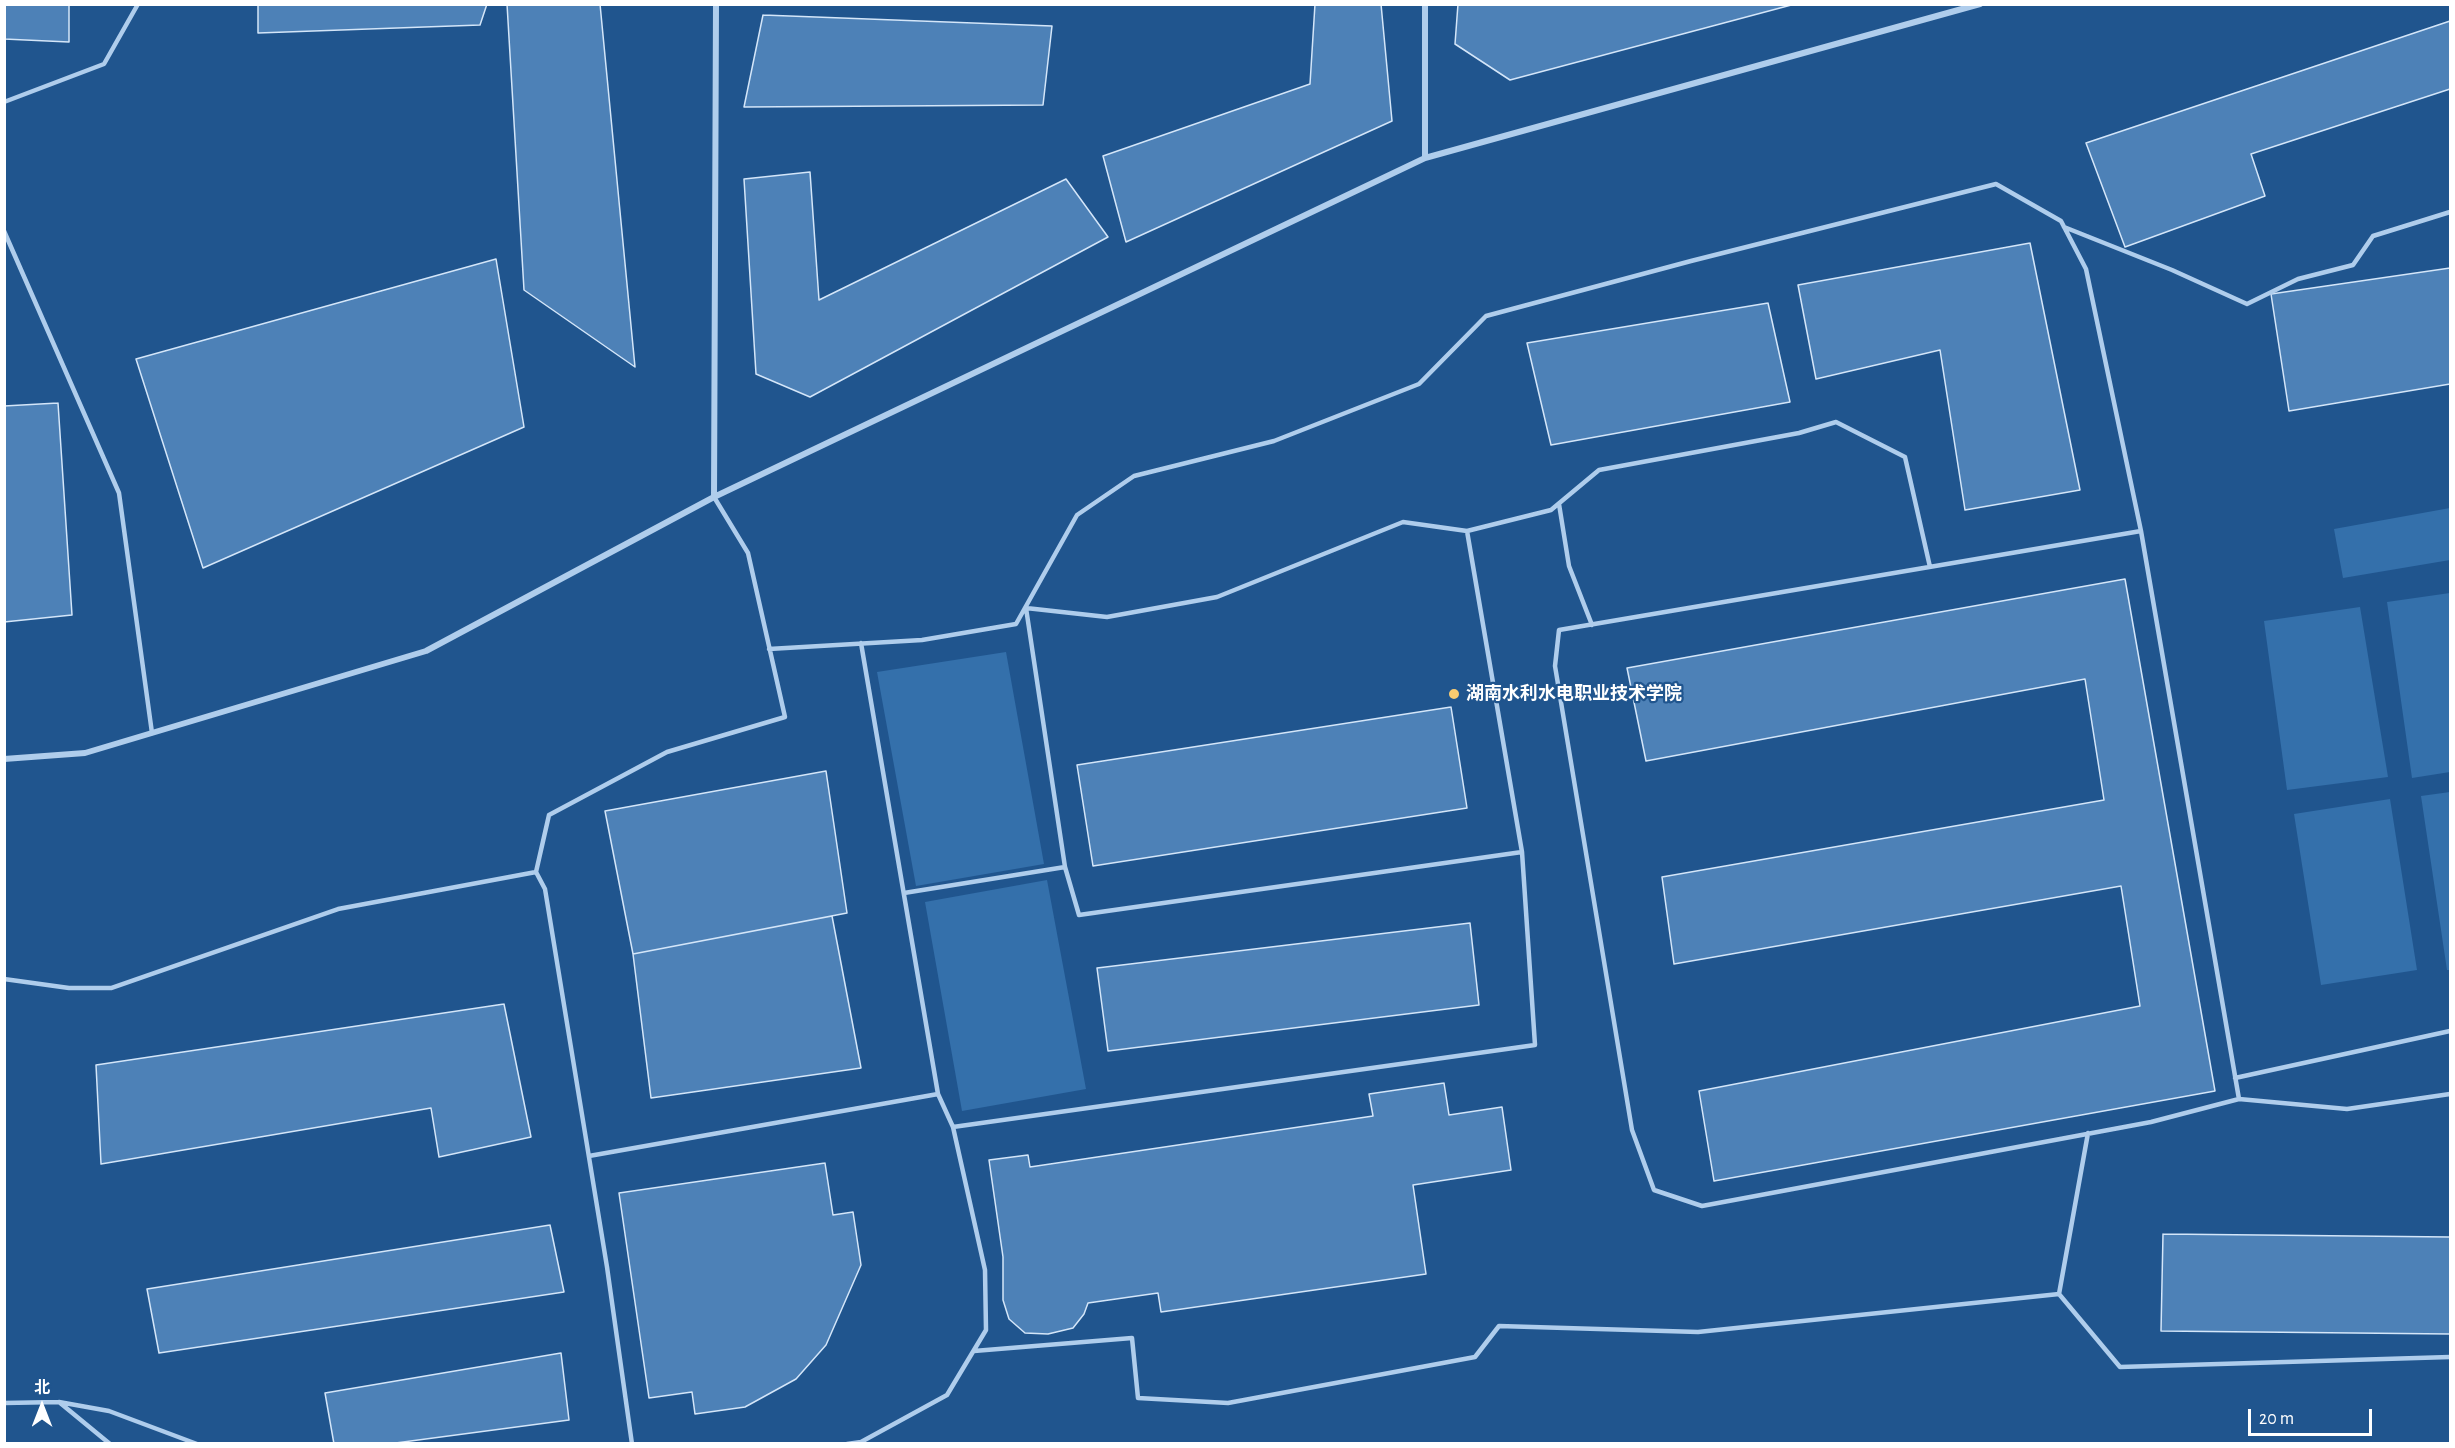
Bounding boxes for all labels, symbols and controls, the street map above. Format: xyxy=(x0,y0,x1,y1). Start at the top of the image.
place label: 湖南水利水电职业技术学院 xyxy=(1466,683,1682,705)
marker: 湖南水利水电职业技术学院 xyxy=(1447,687,1461,701)
north arrow xyxy=(12,1376,72,1436)
text: 北 xyxy=(34,1380,50,1396)
scale bar xyxy=(2251,1397,2376,1435)
text: 20 m xyxy=(2259,1410,2294,1428)

